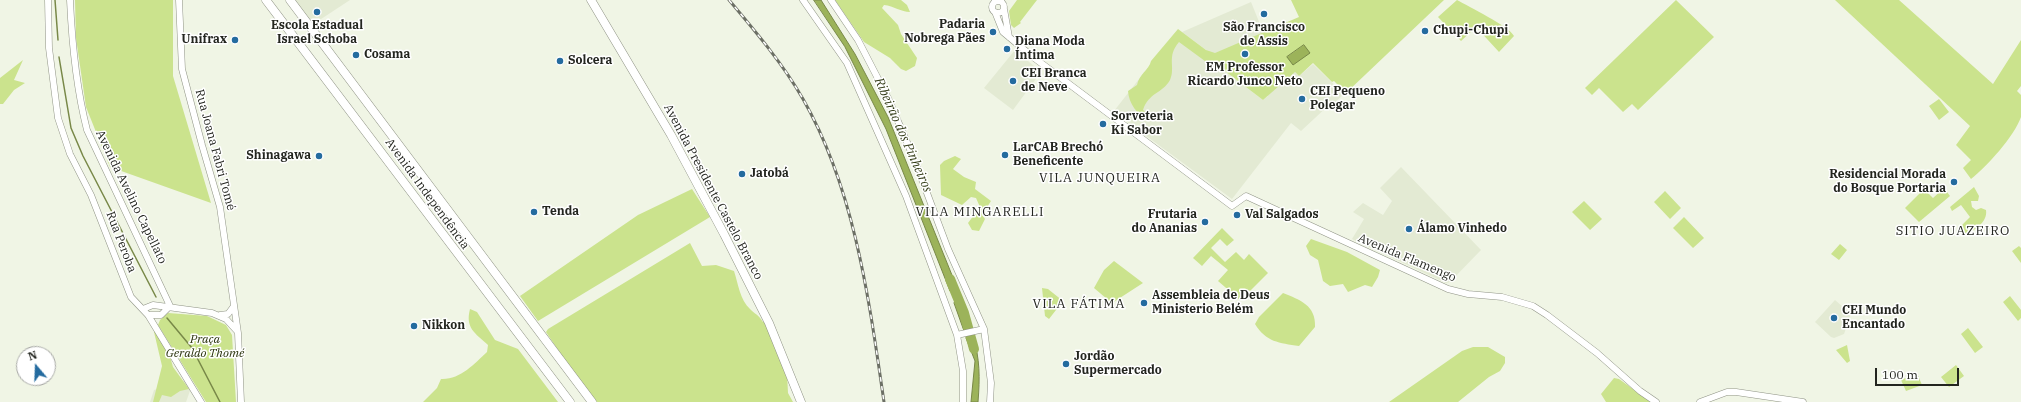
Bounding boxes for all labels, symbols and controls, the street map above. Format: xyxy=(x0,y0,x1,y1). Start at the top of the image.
marker: Escola Estadual Israel Schoba xyxy=(312,7,322,17)
marker: São Francisco de Assis xyxy=(1259,9,1269,19)
place label: Padaria Nobrega Pães xyxy=(904,18,985,46)
place label: Escola Estadual Israel Schoba xyxy=(271,19,363,47)
place label: São Francisco de Assis xyxy=(1223,21,1305,49)
place label: Chupi-Chupi xyxy=(1433,24,1508,38)
marker: Chupi-Chupi xyxy=(1420,26,1430,36)
marker: Padaria Nobrega Pães xyxy=(988,27,998,37)
place label: Unifrax xyxy=(181,33,227,47)
marker: Unifrax xyxy=(230,35,240,45)
place label: Diana Moda Íntima xyxy=(1015,35,1085,63)
marker: Diana Moda Íntima xyxy=(1002,44,1012,54)
place label: Cosama xyxy=(364,48,410,62)
marker: EM Professor Ricardo Junco Neto xyxy=(1240,49,1250,59)
marker: Cosama xyxy=(351,50,361,60)
place label: Solcera xyxy=(568,54,612,68)
marker: Solcera xyxy=(555,56,565,66)
place label: EM Professor Ricardo Junco Neto xyxy=(1188,61,1302,89)
place label: CEI Branca de Neve xyxy=(1021,67,1087,95)
water label: Ribeirão dos Pinheiros xyxy=(871,75,935,195)
marker: CEI Branca de Neve xyxy=(1008,76,1018,86)
place label: CEI Pequeno Polegar xyxy=(1310,85,1385,113)
street label: Rua Joana Fabri Tomé xyxy=(192,88,238,212)
marker: CEI Pequeno Polegar xyxy=(1297,94,1307,104)
street label: Avenida Presidente Castelo Branco xyxy=(661,102,765,282)
place label: Sorveteria Ki Sabor xyxy=(1111,110,1173,138)
marker: Sorveteria Ki Sabor xyxy=(1098,119,1108,129)
street label: Avenida Avelino Capellato xyxy=(92,128,170,266)
street label: Avenida Independência xyxy=(382,136,472,252)
place label: LarCAB Brechó Beneficente xyxy=(1013,141,1103,169)
place label: Shinagawa xyxy=(246,149,311,163)
marker: LarCAB Brechó Beneficente xyxy=(1000,150,1010,160)
marker: Shinagawa xyxy=(314,151,324,161)
place label: Jatobá xyxy=(750,167,789,181)
place label: Residencial Morada do Bosque Portaria xyxy=(1829,168,1946,196)
marker: Jatobá xyxy=(737,169,747,179)
district label: VILA JUNQUEIRA xyxy=(1039,170,1161,186)
marker: Residencial Morada do Bosque Portaria xyxy=(1949,177,1959,187)
district label: VILA MINGARELLI xyxy=(915,204,1045,220)
place label: Tenda xyxy=(542,205,579,219)
marker: Tenda xyxy=(529,207,539,217)
place label: Frutaria do Ananias xyxy=(1132,208,1197,236)
place label: Val Salgados xyxy=(1245,208,1319,222)
street label: Rua Peroba xyxy=(103,209,139,275)
marker: Val Salgados xyxy=(1232,210,1242,220)
marker: Frutaria do Ananias xyxy=(1200,217,1210,227)
place label: Álamo Vinhedo xyxy=(1417,222,1507,236)
district label: SITIO JUAZEIRO xyxy=(1896,223,2010,239)
marker: Álamo Vinhedo xyxy=(1404,224,1414,234)
street label: Avenida Flamengo xyxy=(1356,231,1458,285)
place label: Assembleia de Deus Ministerio Belém xyxy=(1152,289,1270,317)
district label: VILA FÁTIMA xyxy=(1033,296,1125,312)
marker: Assembleia de Deus Ministerio Belém xyxy=(1139,298,1149,308)
place label: CEI Mundo Encantado xyxy=(1842,304,1906,332)
marker: CEI Mundo Encantado xyxy=(1829,313,1839,323)
place label: Nikkon xyxy=(422,319,465,333)
marker: Nikkon xyxy=(409,321,419,331)
park label: Praça Geraldo Thomé xyxy=(166,333,244,361)
north arrow xyxy=(16,346,56,386)
text: N xyxy=(26,348,39,364)
place label: Jordão Supermercado xyxy=(1074,350,1162,378)
marker: Jordão Supermercado xyxy=(1061,359,1071,369)
scale bar xyxy=(1877,360,1961,386)
text: 100 m xyxy=(1882,367,1918,382)

